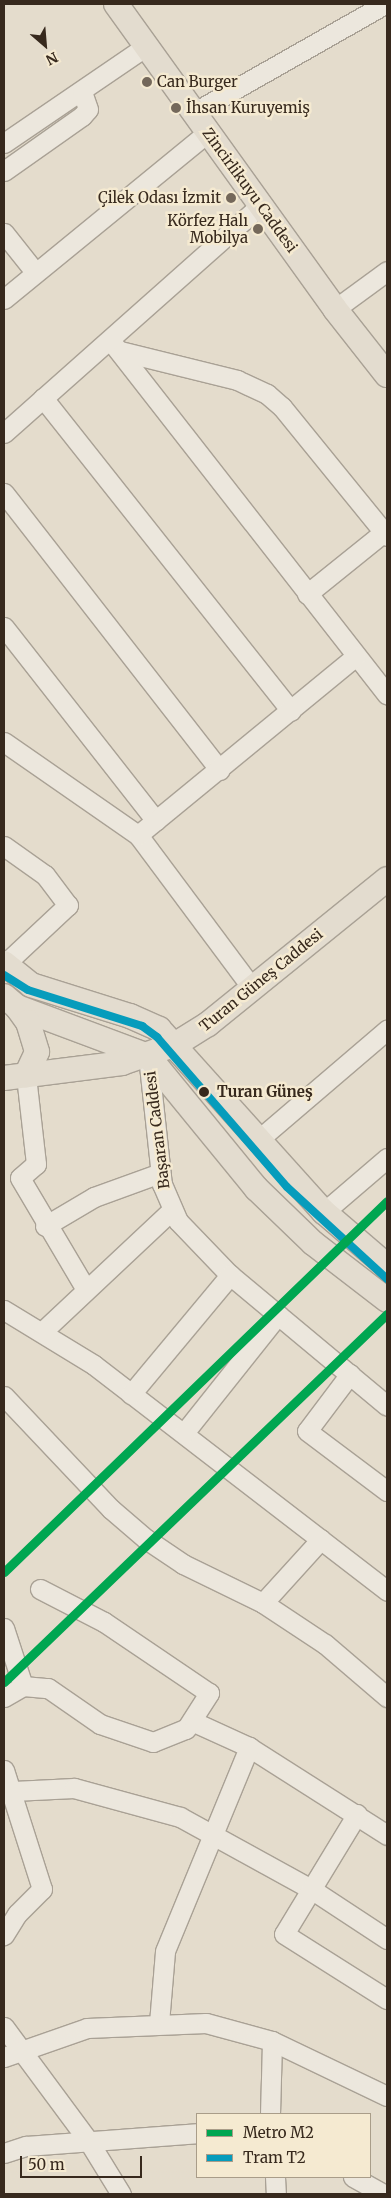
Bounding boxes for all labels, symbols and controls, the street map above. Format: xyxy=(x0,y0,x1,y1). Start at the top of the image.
north arrow xyxy=(20,20,70,70)
text: N xyxy=(43,48,61,69)
place label: Can Burger xyxy=(157,73,238,91)
marker: Can Burger xyxy=(141,76,153,88)
place label: İhsan Kuruyemiş xyxy=(186,99,310,117)
marker: İhsan Kuruyemiş xyxy=(170,102,182,114)
street label: Zincirlikuyu Caddesi xyxy=(199,124,301,256)
place label: Çilek Odası İzmit xyxy=(98,189,221,207)
marker: Çilek Odası İzmit xyxy=(225,192,237,204)
place label: Körfez Halı Mobilya xyxy=(167,211,248,246)
marker: Körfez Halı Mobilya xyxy=(252,223,264,235)
street label: Turan Güneş Caddesi xyxy=(196,925,326,1035)
street label: Başaran Caddesi xyxy=(141,1070,173,1190)
marker: Turan Güneş xyxy=(195,1083,213,1101)
place label: Turan Güneş xyxy=(217,1083,313,1101)
legend xyxy=(196,2113,371,2178)
text: Metro M2 xyxy=(243,2123,314,2142)
scale bar xyxy=(22,2146,145,2178)
text: Tram T2 xyxy=(243,2148,306,2167)
text: 50 m xyxy=(28,2155,65,2174)

